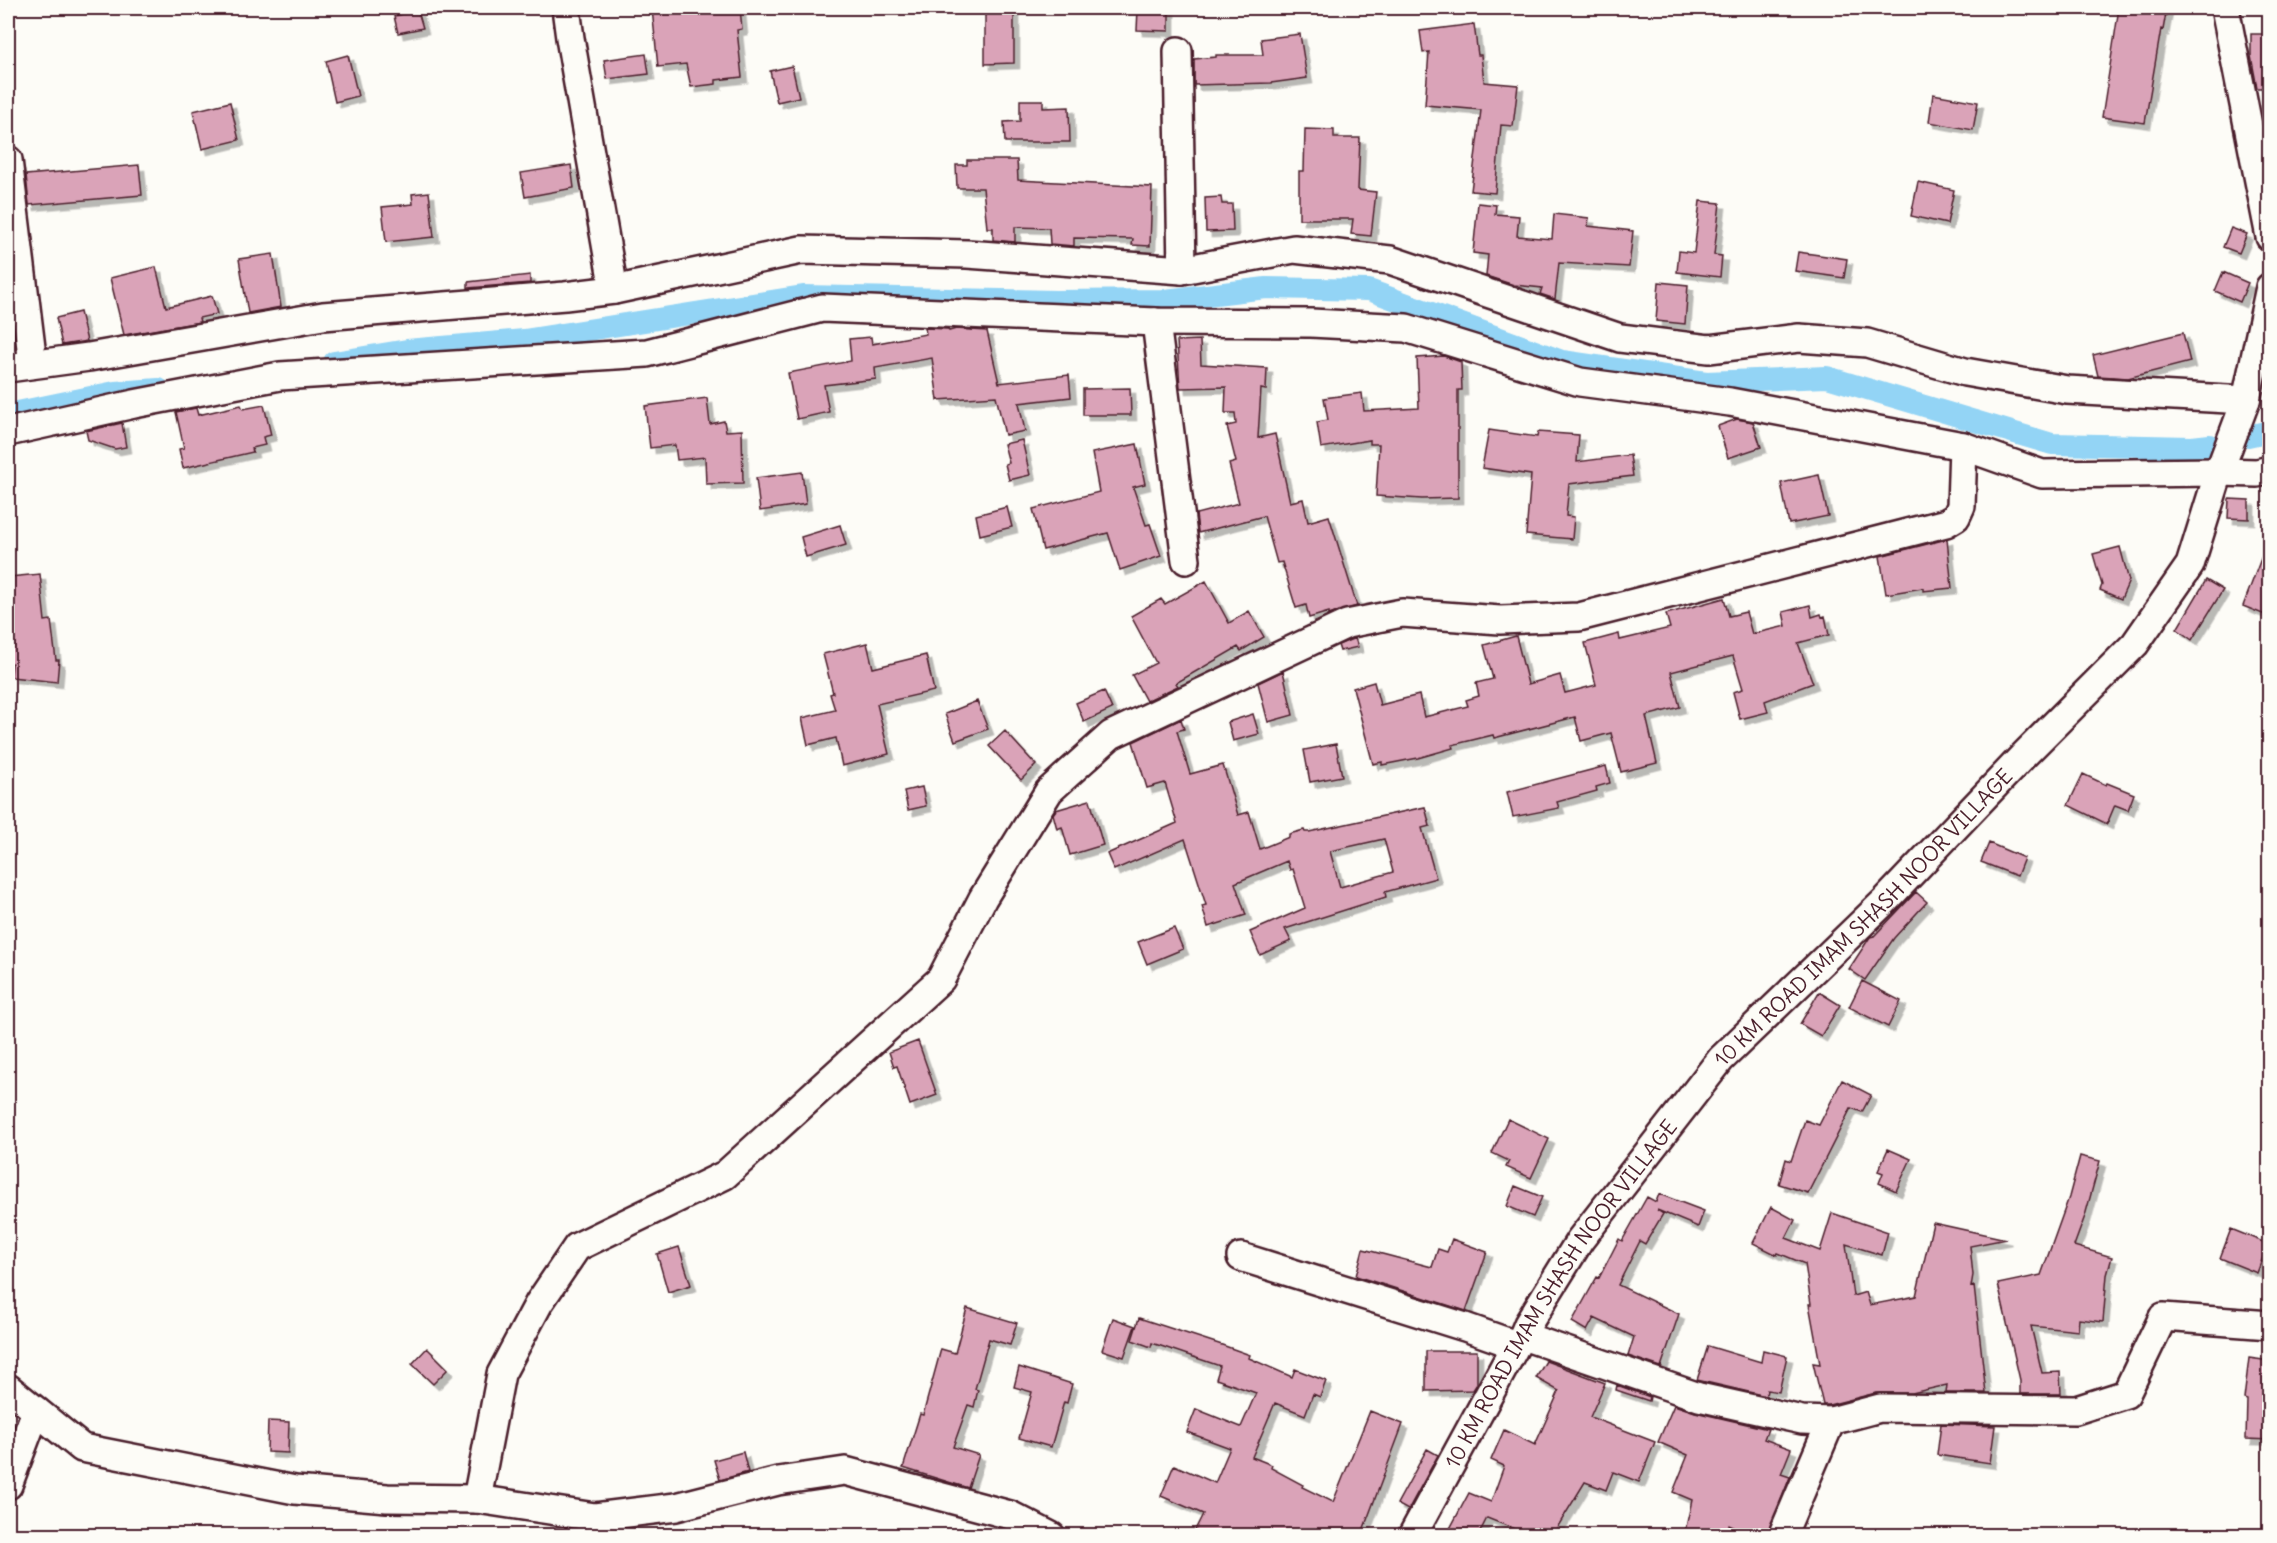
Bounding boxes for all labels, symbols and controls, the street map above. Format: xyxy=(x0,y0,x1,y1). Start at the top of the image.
street label: 10 KM ROAD IMAM SHASH NOOR VILLAGE xyxy=(1708,762,2018,1071)
street label: 10 KM ROAD IMAM SHASH NOOR VILLAGE xyxy=(1438,1114,1683,1472)

